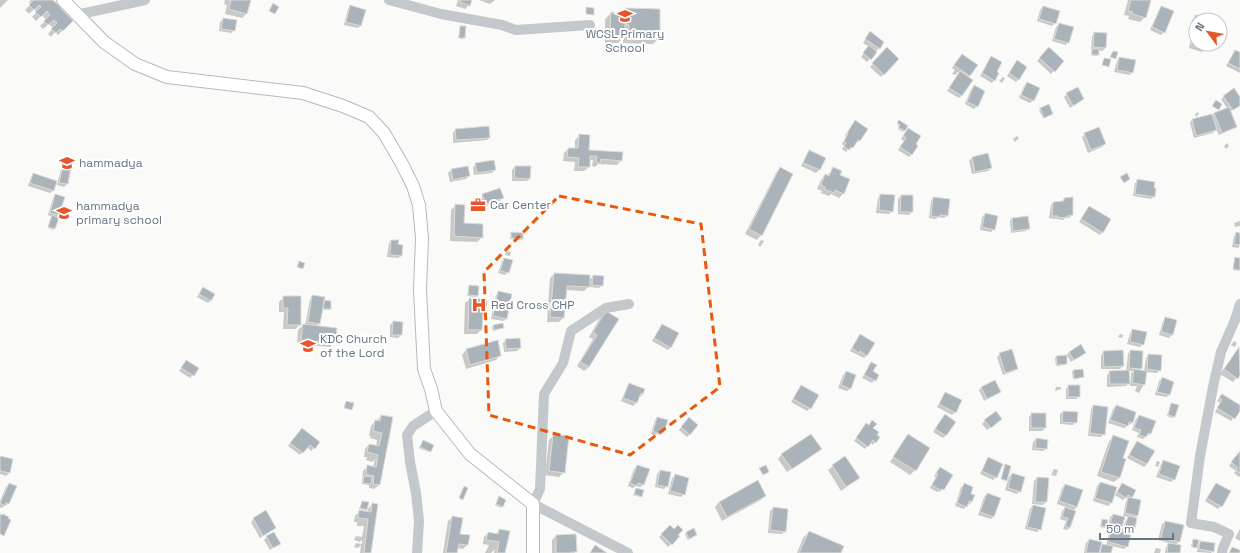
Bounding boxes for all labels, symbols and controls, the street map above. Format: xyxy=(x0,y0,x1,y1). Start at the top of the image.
school or university icon: WCSL Primary School xyxy=(616,7,634,25)
north arrow xyxy=(1188,12,1228,52)
text: N xyxy=(1192,20,1207,34)
place label: WCSL Primary School xyxy=(586,26,664,56)
school or university icon: hammadya xyxy=(58,154,76,172)
place label: hammadya xyxy=(79,155,143,171)
office icon: Car Center xyxy=(469,196,487,214)
place label: Car Center xyxy=(490,197,552,213)
place label: hammadya primary school xyxy=(76,198,162,228)
school or university icon: hammadya primary school xyxy=(55,204,73,222)
hospital icon: Red Cross CHP xyxy=(470,296,488,314)
place label: Red Cross CHP xyxy=(491,297,574,313)
place label: KDC Church of the Lord xyxy=(320,331,387,361)
school or university icon: KDC Church of the Lord xyxy=(299,337,317,355)
scale bar xyxy=(1100,515,1173,541)
text: 50 m xyxy=(1106,521,1134,537)

